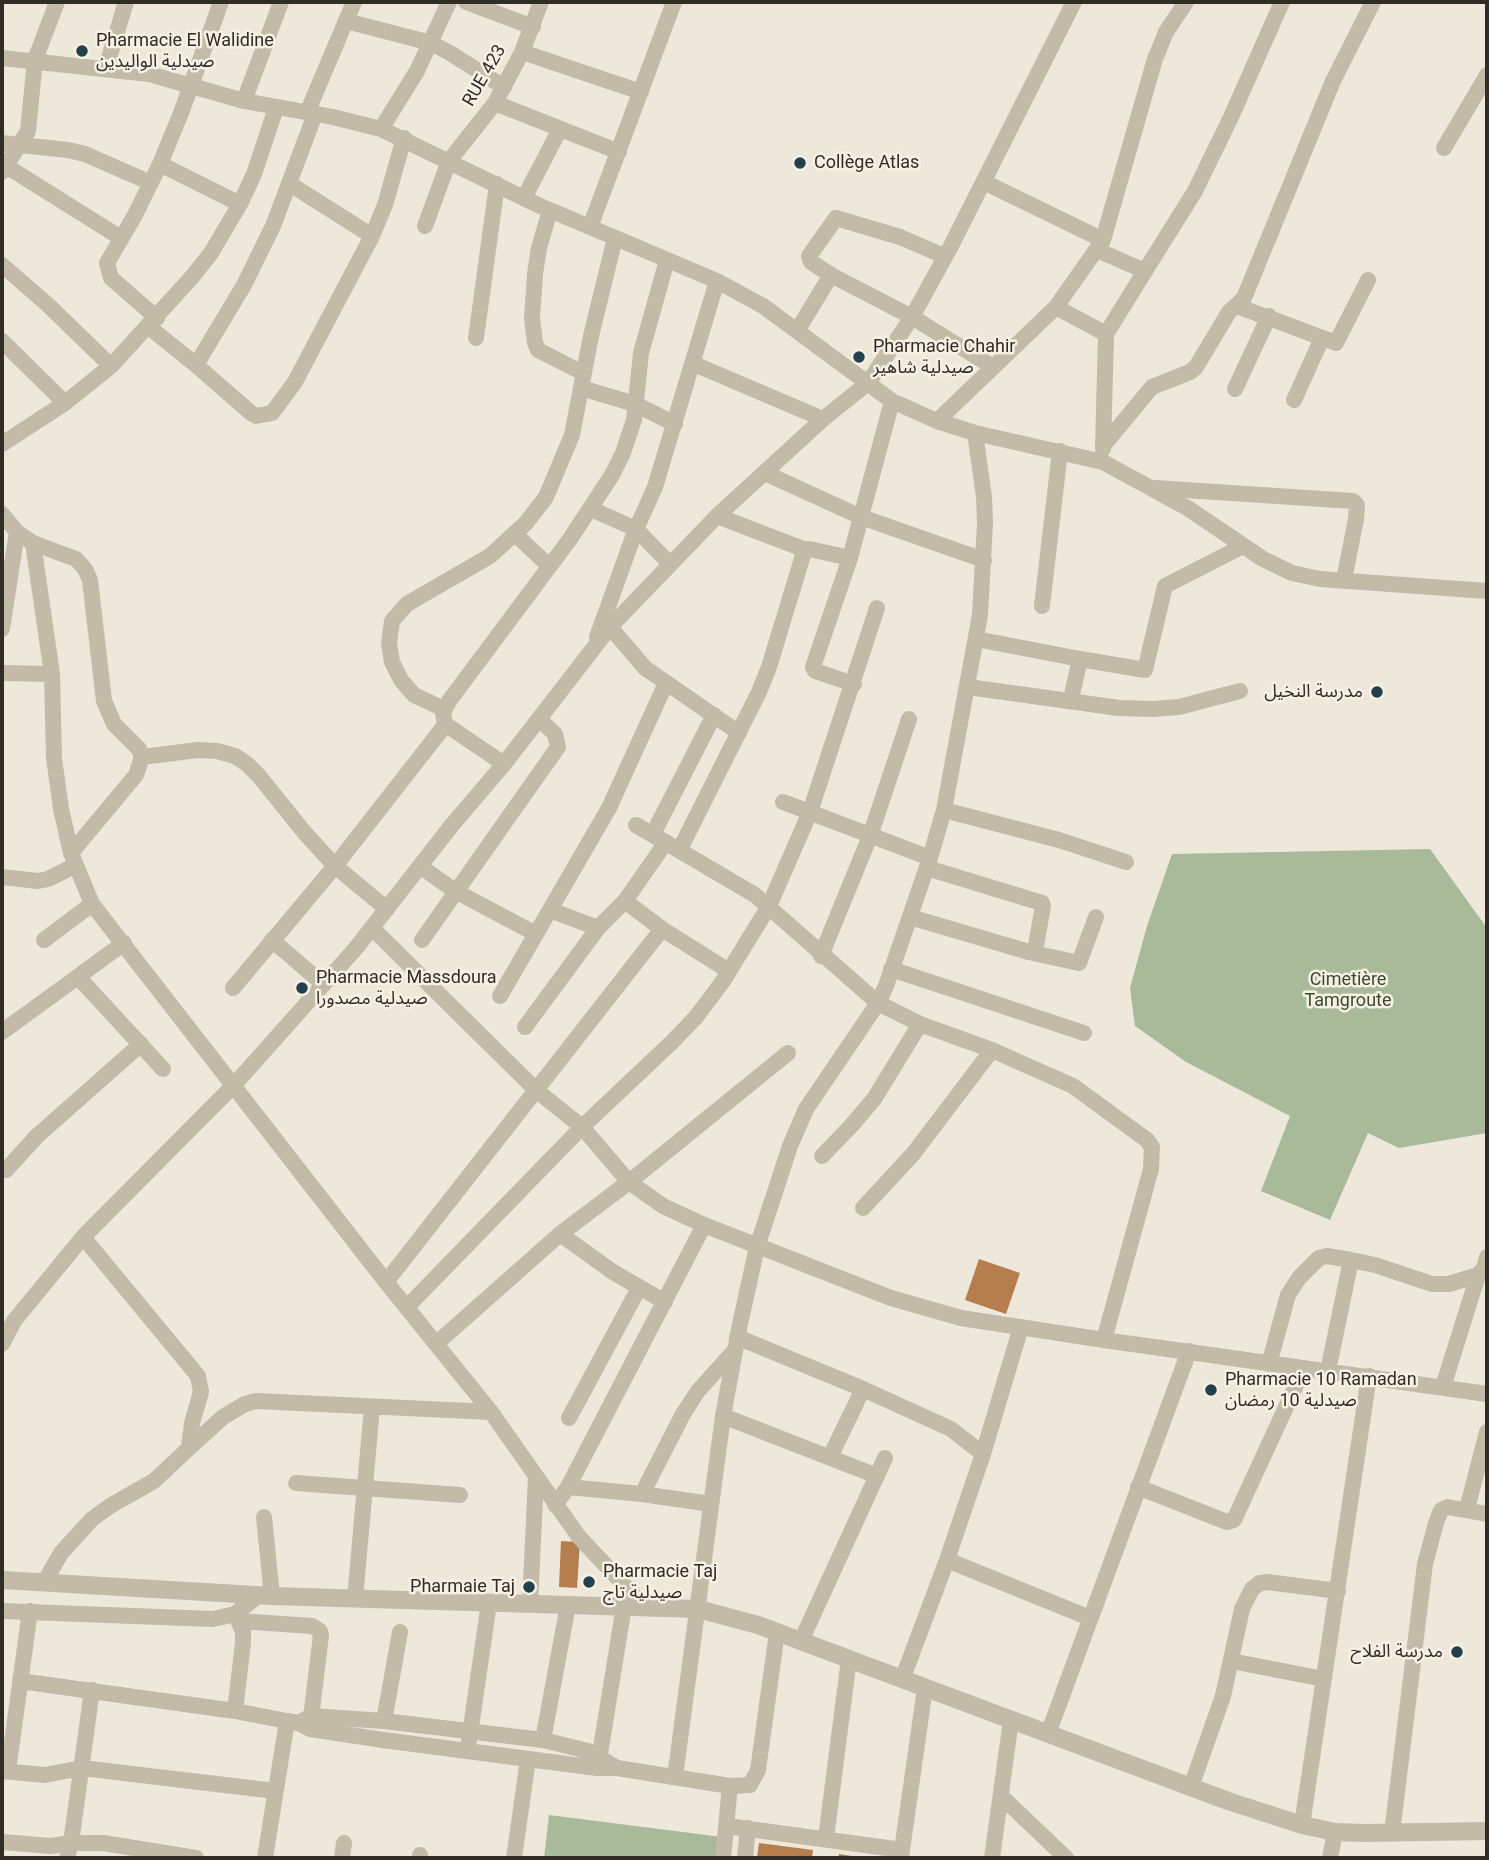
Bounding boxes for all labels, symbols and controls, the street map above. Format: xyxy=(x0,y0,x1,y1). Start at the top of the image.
place label: Pharmacie El Walidine صيدلية الواليدين xyxy=(96,30,274,72)
street label: RUE 423 xyxy=(459,41,511,111)
marker: Pharmacie El Walidine صيدلية الواليدين xyxy=(74,43,90,59)
place label: Collège Atlas xyxy=(814,152,919,174)
marker: Collège Atlas xyxy=(792,155,808,171)
place label: Pharmacie Chahir صيدلية شاهير xyxy=(873,336,1015,378)
marker: Pharmacie Chahir صيدلية شاهير xyxy=(851,349,867,365)
place label: مدرسة النخيل xyxy=(1264,681,1363,703)
marker: مدرسة النخيل xyxy=(1369,684,1385,700)
place label: Pharmacie Massdoura صيدلية مصدورا xyxy=(316,967,497,1010)
park label: Cimetière Tamgroute xyxy=(1305,969,1391,1012)
marker: Pharmacie Massdoura صيدلية مصدورا xyxy=(294,980,310,996)
place label: Pharmacie 10 Ramadan صيدلية 10 رمضان xyxy=(1225,1369,1417,1412)
marker: Pharmacie 10 Ramadan صيدلية 10 رمضان xyxy=(1203,1382,1219,1398)
place label: Pharmacie Taj صيدلية تاج xyxy=(603,1561,717,1604)
marker: Pharmacie Taj صيدلية تاج xyxy=(581,1574,597,1590)
place label: Pharmaie Taj xyxy=(410,1576,515,1598)
marker: Pharmaie Taj xyxy=(521,1579,537,1595)
place label: مدرسة الفلاح xyxy=(1350,1641,1443,1663)
marker: مدرسة الفلاح xyxy=(1449,1644,1465,1660)

